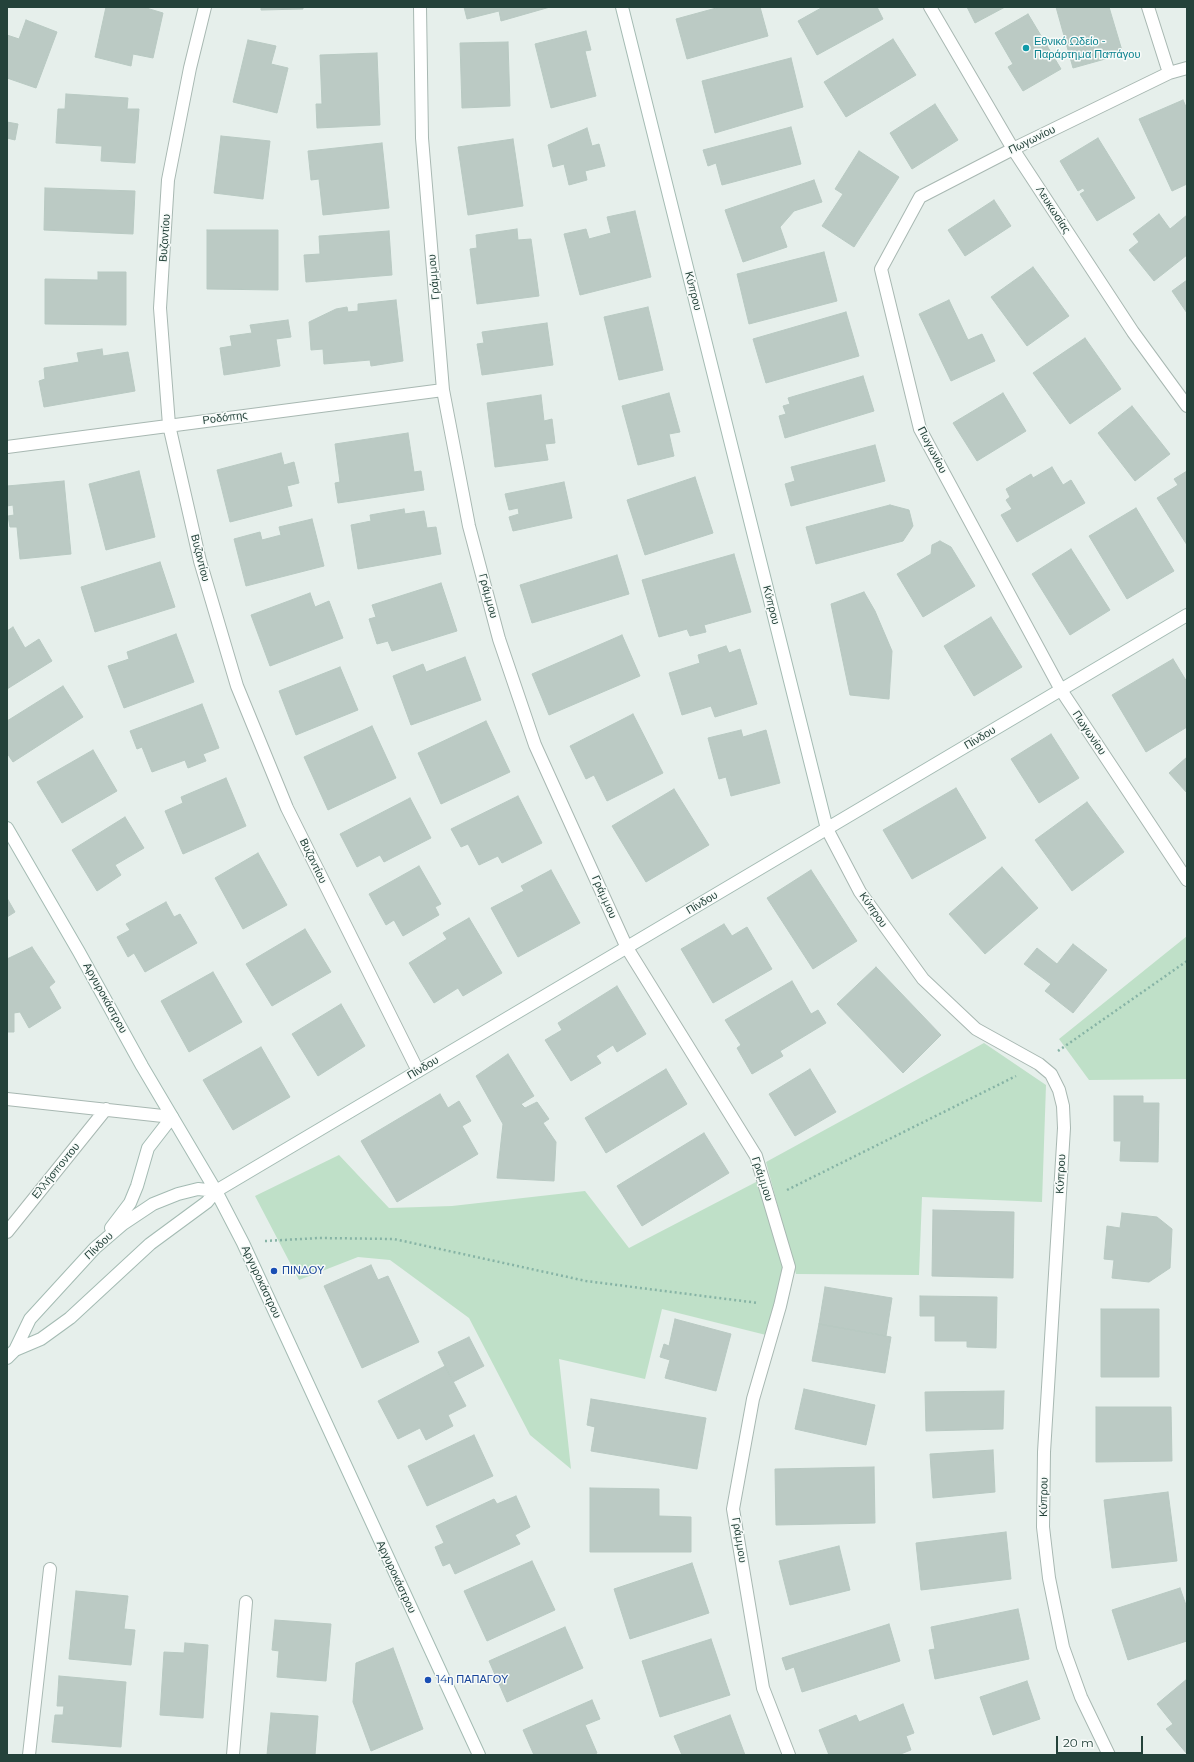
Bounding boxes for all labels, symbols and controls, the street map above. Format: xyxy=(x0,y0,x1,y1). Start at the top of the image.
place label: Εθνικό Ωδείο - Παράρτημα Παπάγου xyxy=(1034,35,1140,61)
marker: Εθνικό Ωδείο - Παράρτημα Παπάγου xyxy=(1021,43,1031,53)
street label: Πωγωνίου xyxy=(1006,123,1058,157)
street label: Λευκωσίας xyxy=(1033,184,1073,236)
street label: Βυζαντίου xyxy=(157,213,173,263)
street label: Γράμμου xyxy=(425,254,443,300)
street label: Κύπρου xyxy=(682,270,704,312)
street label: Ροδόπης xyxy=(202,409,248,427)
street label: Πωγωνίου xyxy=(915,424,949,476)
street label: Βυζαντίου xyxy=(188,533,212,583)
street label: Γράμμου xyxy=(476,572,500,620)
street label: Κύπρου xyxy=(760,584,782,626)
street label: Πωγωνίου xyxy=(1069,708,1109,758)
street label: Πίνδου xyxy=(962,724,998,752)
street label: Βυζαντίου xyxy=(296,836,330,886)
street label: Γράμμου xyxy=(589,873,619,921)
street label: Πίνδου xyxy=(684,889,720,917)
street label: Κύπρου xyxy=(856,890,890,930)
street label: Αργυροκάστρου xyxy=(80,960,130,1036)
street label: Πίνδου xyxy=(405,1054,441,1082)
street label: Ελλήσποντου xyxy=(29,1140,83,1202)
street label: Κύπρου xyxy=(1053,1154,1069,1194)
street label: Γράμμου xyxy=(749,1155,775,1203)
street label: Πίνδου xyxy=(82,1230,116,1262)
street label: Αργυροκάστρου xyxy=(238,1244,284,1320)
place label: ΠΙΝΔΟΥ xyxy=(282,1264,324,1278)
marker: ΠΙΝΔΟΥ xyxy=(269,1266,279,1276)
street label: Κύπρου xyxy=(1037,1477,1051,1517)
street label: Γράμμου xyxy=(729,1516,749,1564)
street label: Αργυροκάστρου xyxy=(373,1539,419,1615)
place label: 14η ΠΑΠΑΓΟΥ xyxy=(436,1673,508,1687)
marker: 14η ΠΑΠΑΓΟΥ xyxy=(423,1675,433,1685)
scale bar xyxy=(1058,1728,1145,1754)
text: 20 m xyxy=(1063,1735,1094,1750)

